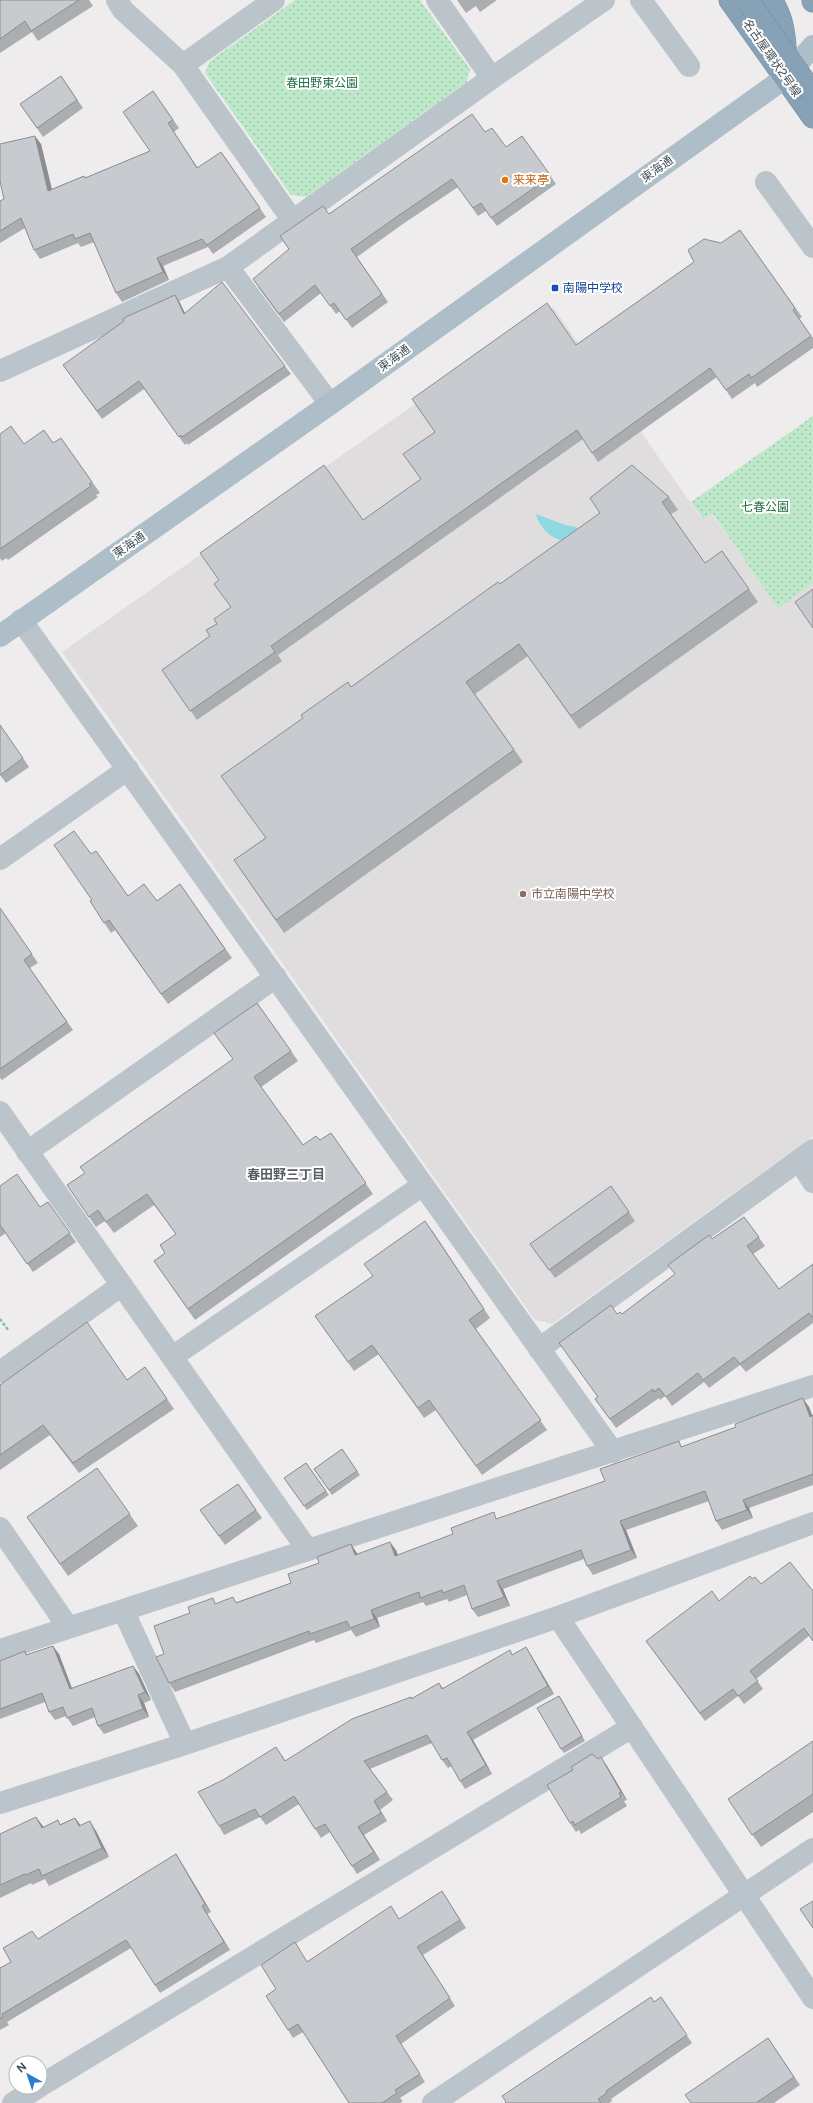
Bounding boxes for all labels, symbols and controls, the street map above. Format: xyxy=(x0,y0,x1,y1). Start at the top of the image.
street label: 名古屋環状2号線 xyxy=(740,17,804,99)
park label: 春田野東公園 xyxy=(286,76,358,90)
street label: 東海通 xyxy=(638,153,676,185)
place label: 来来亭 xyxy=(513,173,549,187)
marker: 来来亭 xyxy=(500,175,510,185)
place label: 南陽中学校 xyxy=(563,281,623,295)
marker: 南陽中学校 xyxy=(550,283,560,293)
street label: 東海通 xyxy=(375,342,413,374)
park label: 七春公園 xyxy=(741,500,789,514)
street label: 東海通 xyxy=(110,529,148,561)
place label: 市立南陽中学校 xyxy=(531,887,615,901)
marker: 市立南陽中学校 xyxy=(518,889,528,899)
district label: 春田野三丁目 xyxy=(247,1167,325,1182)
north arrow xyxy=(8,2055,48,2095)
text: N xyxy=(14,2060,29,2075)

